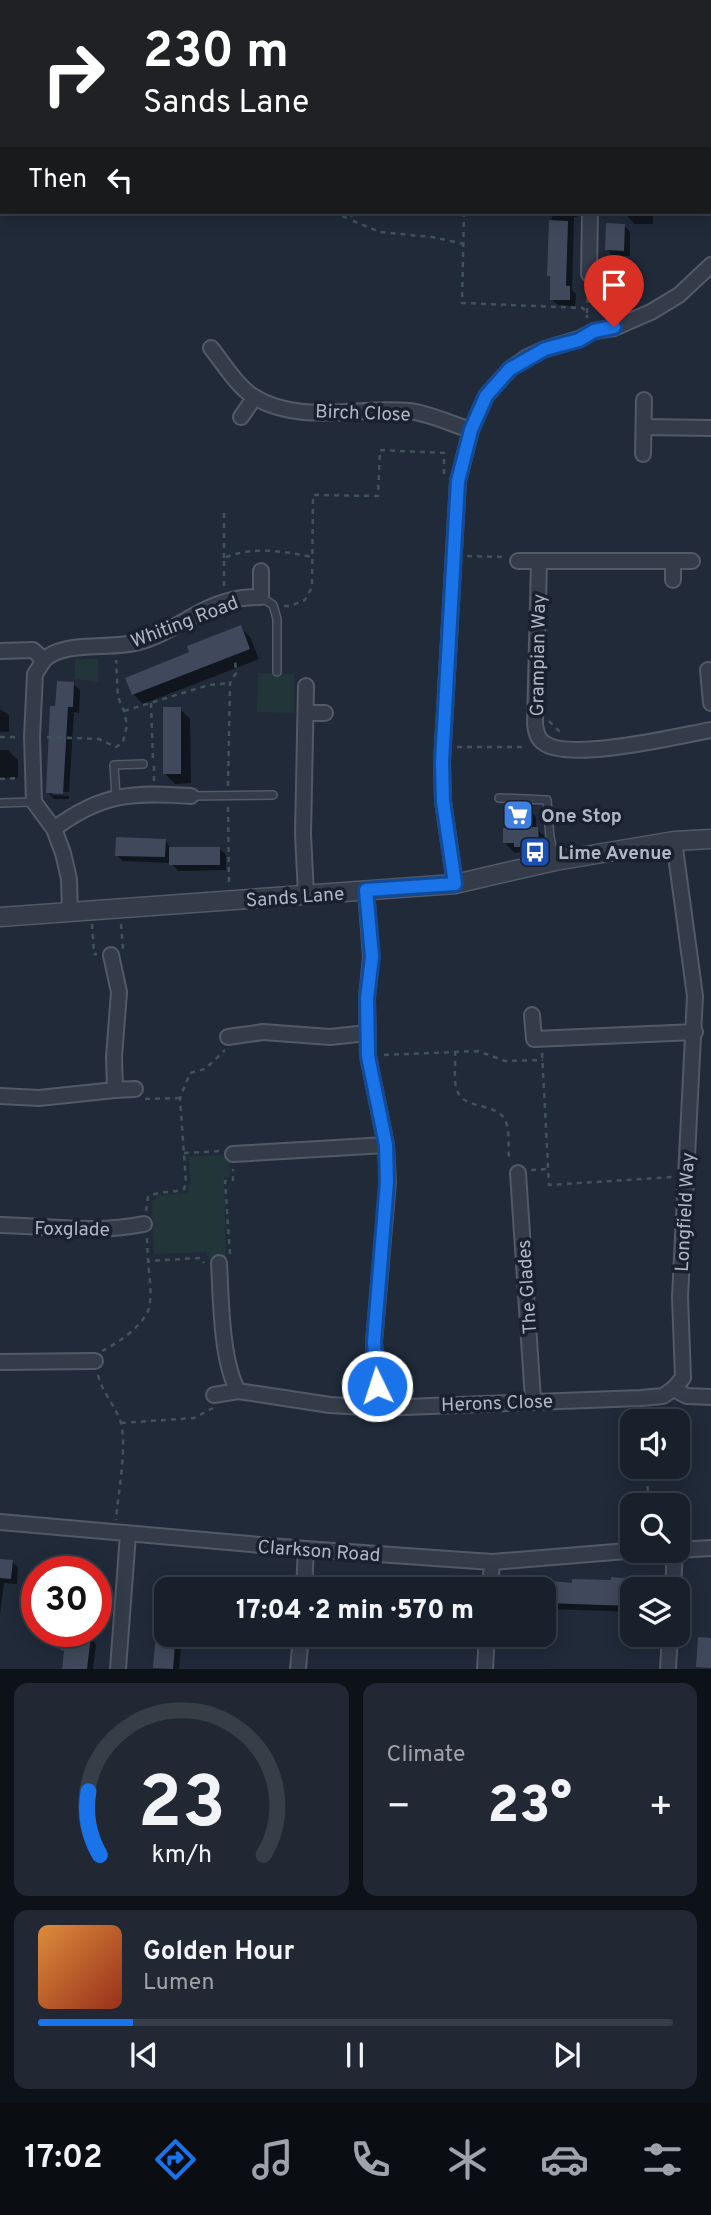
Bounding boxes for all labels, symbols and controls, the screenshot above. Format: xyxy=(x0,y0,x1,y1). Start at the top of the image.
text: 230 m xyxy=(143,23,289,85)
icon: right xyxy=(28,28,119,119)
text: Sands Lane xyxy=(143,84,309,124)
icon: left xyxy=(101,161,139,199)
text: Then xyxy=(28,164,87,197)
pin xyxy=(584,255,644,327)
icon: arrive xyxy=(595,266,633,304)
street label: Birch Close xyxy=(315,400,411,428)
street label: Whiting Road xyxy=(128,591,242,654)
street label: Grampian Way xyxy=(526,593,552,717)
supermarket icon: One Stop xyxy=(501,798,535,832)
place label: One Stop xyxy=(541,805,622,829)
bus stop icon: Lime Avenue xyxy=(518,835,552,869)
place label: Lime Avenue xyxy=(558,842,672,866)
street label: Sands Lane xyxy=(245,883,345,913)
street label: Longfield Way xyxy=(671,1152,701,1272)
street label: Foxglade xyxy=(34,1217,110,1243)
street label: The Glades xyxy=(513,1239,543,1335)
position arrow xyxy=(340,1349,414,1423)
street label: Herons Close xyxy=(441,1390,553,1418)
map controls xyxy=(620,1409,690,1647)
button: sound xyxy=(620,1409,690,1479)
button: search xyxy=(620,1493,690,1563)
street label: Clarkson Road xyxy=(257,1536,381,1568)
speed limit sign: 30 xyxy=(21,1556,112,1647)
button: layers xyxy=(620,1577,690,1647)
text: 17:04 · 2 min · 570 m xyxy=(236,1595,474,1628)
text: Climate xyxy=(387,1741,465,1770)
text: 23 xyxy=(137,1762,225,1854)
text: 23° xyxy=(487,1775,572,1841)
text: − xyxy=(387,1784,411,1833)
text: + xyxy=(648,1784,673,1833)
text: km/h xyxy=(151,1840,212,1872)
text: Golden Hour xyxy=(143,1936,294,1969)
text: Lumen xyxy=(143,1969,214,1998)
icon: previous xyxy=(125,2036,163,2074)
icon: pause xyxy=(336,2036,374,2074)
icon: next xyxy=(548,2036,586,2074)
icon: directions xyxy=(151,2135,200,2184)
icon: music xyxy=(248,2135,297,2184)
icon: phone xyxy=(346,2135,395,2184)
icon: climate xyxy=(443,2135,492,2184)
icon: car xyxy=(540,2135,589,2184)
icon: filters xyxy=(638,2135,687,2184)
text: 17:02 xyxy=(24,2139,103,2179)

